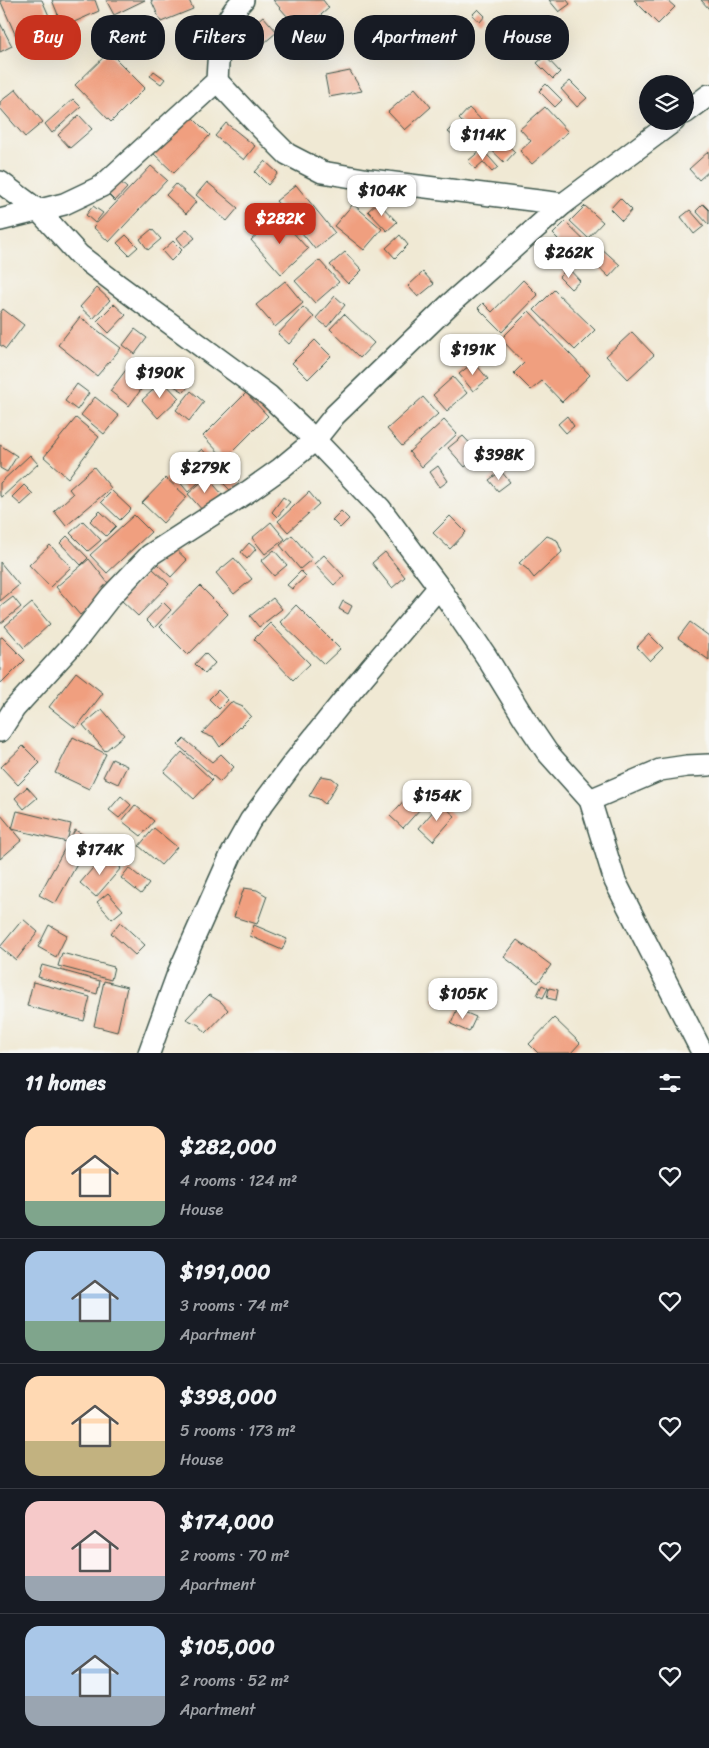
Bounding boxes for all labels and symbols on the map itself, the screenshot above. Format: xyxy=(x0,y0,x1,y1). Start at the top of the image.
pin: $114K xyxy=(448,119,518,161)
pin: $104K xyxy=(347,174,417,217)
pin: $282K xyxy=(245,202,315,245)
pin: $262K xyxy=(534,236,604,279)
pin: $191K xyxy=(438,334,508,376)
pin: $190K xyxy=(125,356,195,399)
pin: $398K xyxy=(464,438,534,481)
pin: $279K xyxy=(170,452,240,494)
pin: $154K xyxy=(402,780,472,822)
pin: $174K xyxy=(65,834,135,876)
pin: $105K xyxy=(428,978,498,1020)

